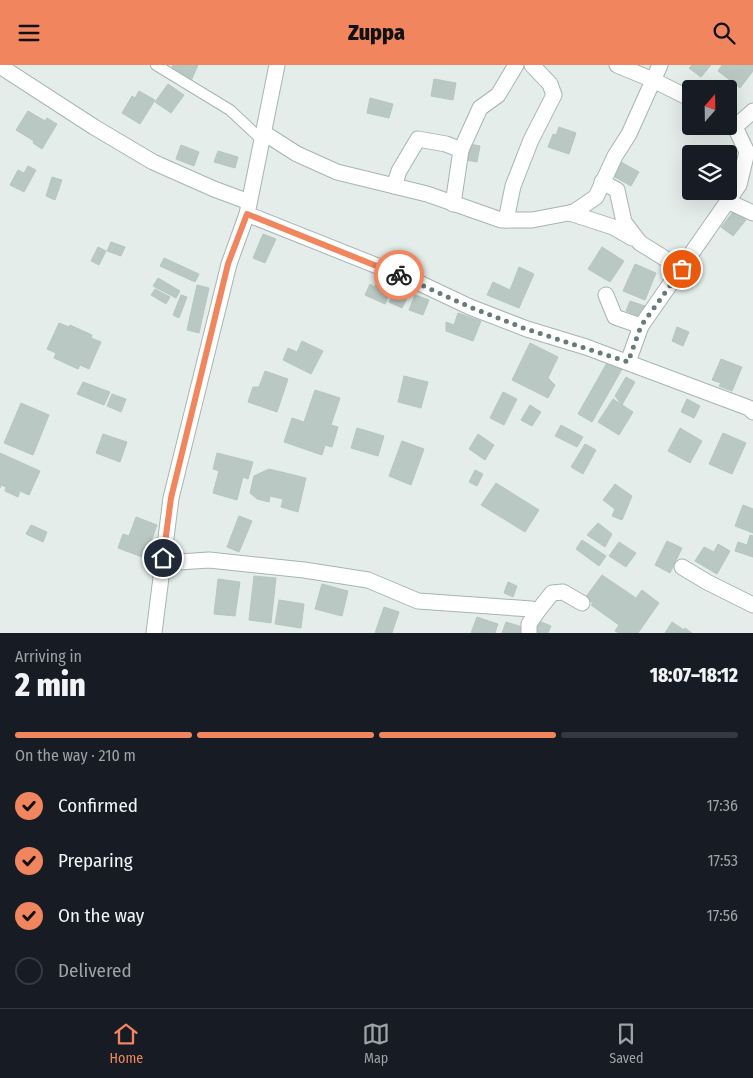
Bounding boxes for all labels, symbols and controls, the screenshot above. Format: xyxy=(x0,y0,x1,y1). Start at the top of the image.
icon: menu xyxy=(15,19,43,47)
text: Zuppa xyxy=(348,19,405,46)
icon: search xyxy=(710,19,738,47)
north arrow xyxy=(682,80,738,135)
map controls xyxy=(682,80,737,200)
button: layers xyxy=(682,145,737,200)
pin xyxy=(661,248,703,290)
courier xyxy=(374,250,424,300)
icon: bag xyxy=(668,255,696,283)
icon: bike xyxy=(385,261,413,289)
pin xyxy=(142,537,184,579)
icon: home xyxy=(149,544,177,572)
text: Arriving in xyxy=(15,647,82,666)
text: 18:07–18:12 xyxy=(650,664,738,687)
text: 2 min xyxy=(15,666,86,704)
text: On the way · 210 m xyxy=(15,746,136,765)
icon: check xyxy=(15,792,43,820)
text: Confirmed xyxy=(58,794,138,817)
text: 17:36 xyxy=(707,796,738,815)
icon: check xyxy=(15,847,43,875)
text: Preparing xyxy=(58,849,133,872)
text: 17:53 xyxy=(707,851,738,870)
icon: check xyxy=(15,902,43,930)
text: On the way xyxy=(58,904,144,927)
text: 17:56 xyxy=(707,906,738,925)
text: Delivered xyxy=(58,959,132,982)
tab: Home xyxy=(110,1020,143,1067)
tab: Map xyxy=(362,1020,390,1067)
tab: Saved xyxy=(609,1020,643,1067)

